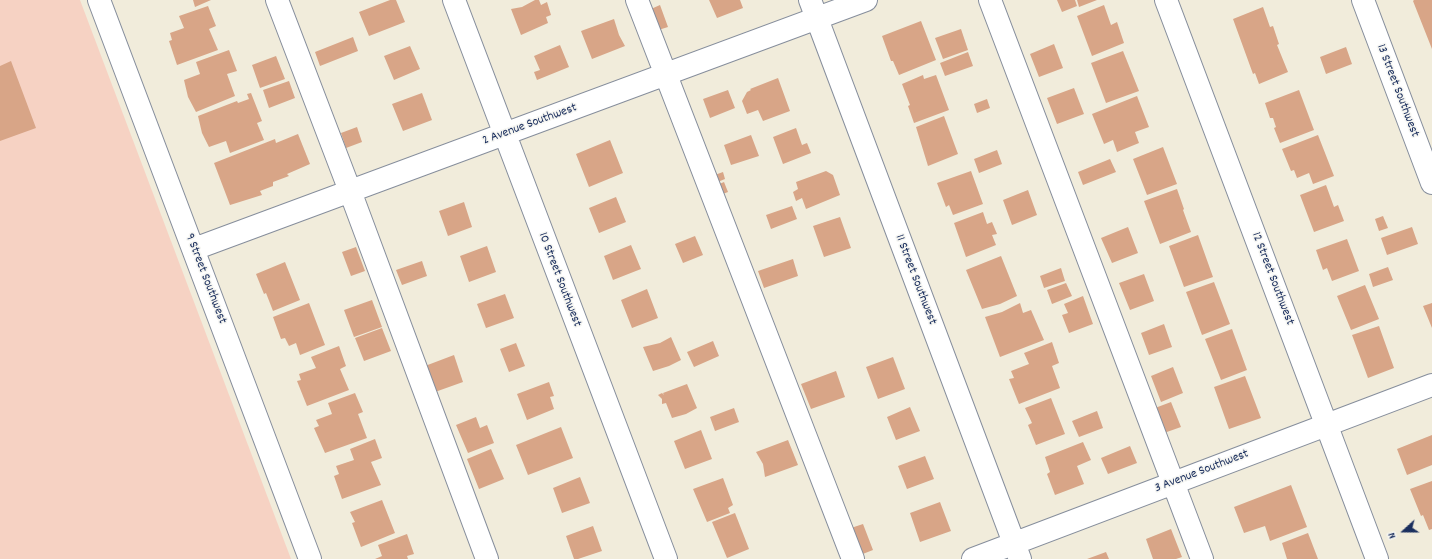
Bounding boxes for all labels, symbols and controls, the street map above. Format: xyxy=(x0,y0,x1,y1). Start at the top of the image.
street label: 13 Street Southwest xyxy=(1372,42,1422,140)
street label: 2 Avenue Southwest xyxy=(481,101,579,149)
street label: 12 Street Southwest xyxy=(1247,230,1297,328)
street label: 10 Street Southwest xyxy=(534,231,584,329)
street label: 9 Street Southwest xyxy=(181,232,229,326)
street label: 11 Street Southwest xyxy=(891,233,939,327)
street label: 3 Avenue Southwest xyxy=(1153,447,1251,497)
north arrow xyxy=(1384,511,1424,551)
text: N xyxy=(1384,530,1401,541)

